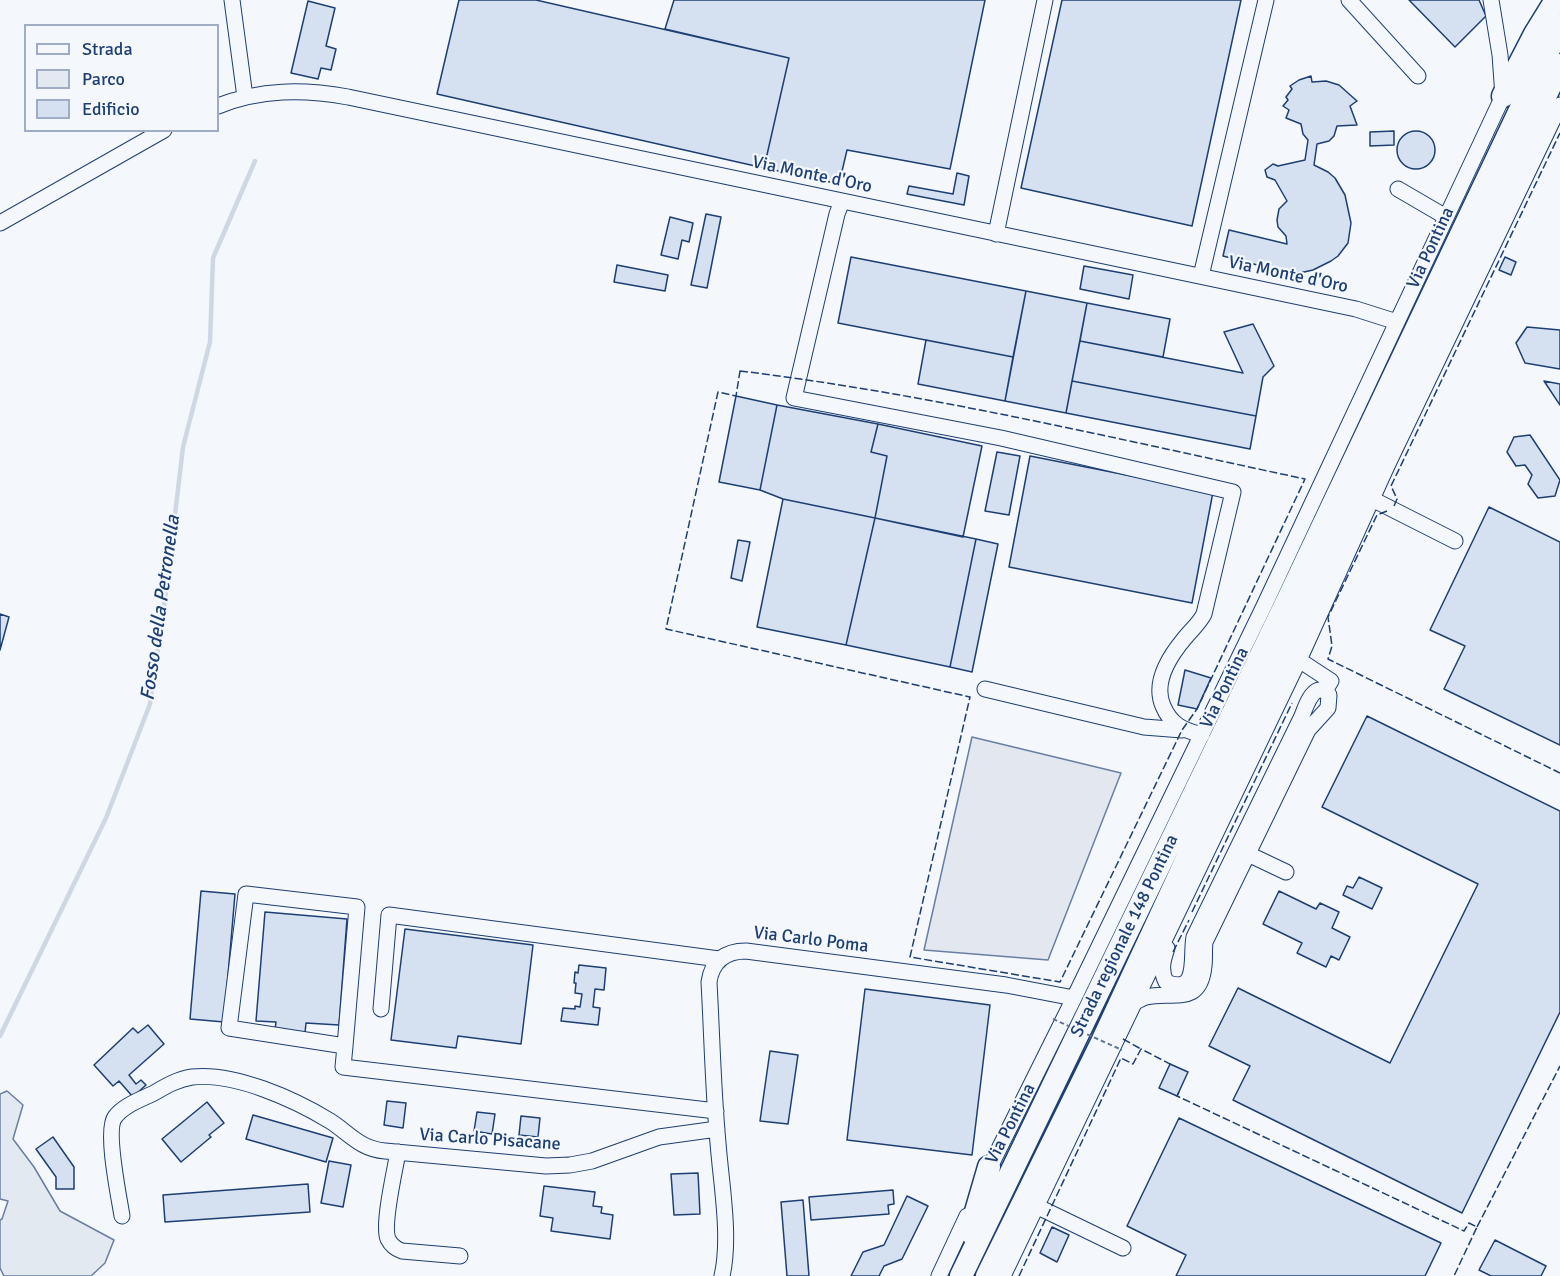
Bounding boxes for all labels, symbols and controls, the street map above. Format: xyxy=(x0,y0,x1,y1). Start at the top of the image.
legend xyxy=(24,24,219,132)
text: Strada xyxy=(82,38,133,60)
text: Parco xyxy=(82,68,125,90)
text: Edificio xyxy=(82,98,140,120)
street label: Via Monte d'Oro xyxy=(750,152,874,198)
street label: Via Pontina xyxy=(1403,204,1459,292)
street label: Via Monte d'Oro xyxy=(1226,252,1350,298)
water label: Fosso della Petronella xyxy=(136,514,186,702)
street label: Via Pontina xyxy=(1196,644,1254,732)
street label: Strada regionale 148 Pontina xyxy=(1066,831,1184,1041)
street label: Via Carlo Poma xyxy=(752,922,870,958)
street label: Via Pontina xyxy=(982,1080,1040,1168)
street label: Via Carlo Pisacane xyxy=(419,1124,561,1156)

